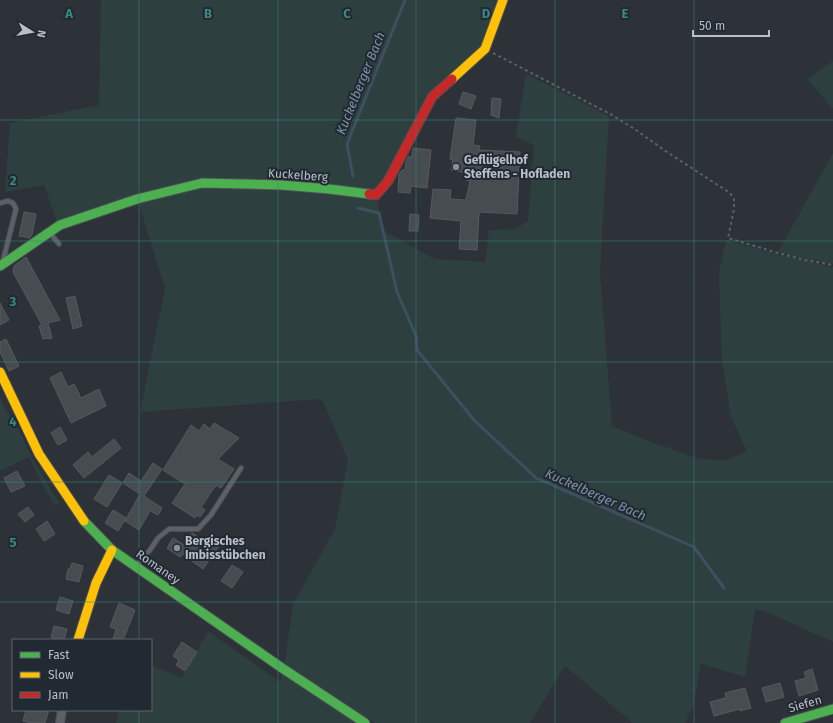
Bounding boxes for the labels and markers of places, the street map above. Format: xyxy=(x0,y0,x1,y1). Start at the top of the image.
place label: Geflügelhof Steffens - Hofladen xyxy=(464,153,570,181)
marker: Geflügelhof Steffens - Hofladen xyxy=(451,162,461,172)
place label: Bergisches Imbisstübchen xyxy=(185,534,266,562)
marker: Bergisches Imbisstübchen xyxy=(172,543,182,553)

